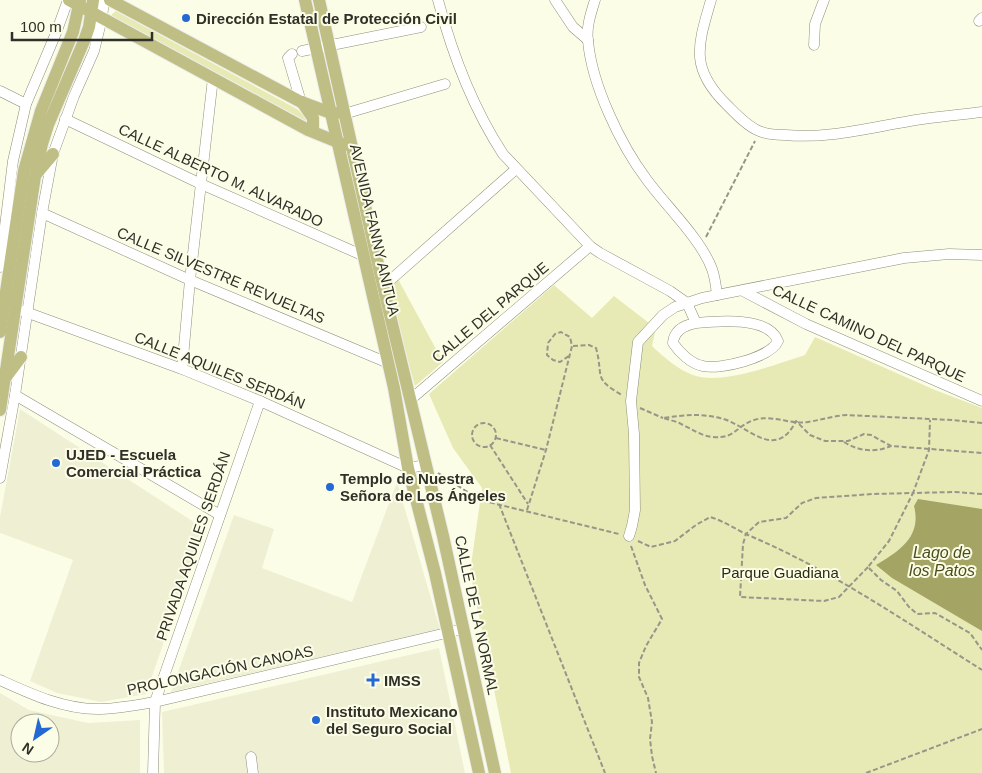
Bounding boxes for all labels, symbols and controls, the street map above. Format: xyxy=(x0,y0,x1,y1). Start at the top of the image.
scale bar xyxy=(12,10,152,42)
place label: Dirección Estatal de Protección Civil xyxy=(196,10,457,27)
marker: Dirección Estatal de Protección Civil xyxy=(180,12,192,24)
text: 100 m xyxy=(20,18,62,35)
street label: CALLE ALBERTO M. ALVARADO xyxy=(116,120,326,230)
street label: AVENIDA FANNY ANITUA xyxy=(347,142,403,318)
street label: CALLE SILVESTRE REVUELTAS xyxy=(114,223,328,327)
street label: CALLE DEL PARQUE xyxy=(428,258,552,366)
street label: CALLE CAMINO DEL PARQUE xyxy=(770,281,968,385)
street label: CALLE AQUILES SERDÁN xyxy=(132,328,308,412)
place label: UJED - Escuela Comercial Práctica xyxy=(66,446,202,480)
street label: PRIVADA AQUILES SERDÁN xyxy=(153,449,233,643)
marker: UJED - Escuela Comercial Práctica xyxy=(50,457,62,469)
place label: Templo de Nuestra Señora de Los Ángeles xyxy=(340,470,506,504)
marker: Templo de Nuestra Señora de Los Ángeles xyxy=(324,481,336,493)
street label: CALLE DE LA NORMAL xyxy=(452,534,502,696)
water label: Lago de los Patos xyxy=(909,544,975,579)
park label: Parque Guadiana xyxy=(721,564,839,581)
street label: PROLONGACIÓN CANOAS xyxy=(125,642,315,698)
place label: IMSS xyxy=(384,672,421,689)
marker: IMSS xyxy=(366,673,380,687)
place label: Instituto Mexicano del Seguro Social xyxy=(326,703,458,737)
north arrow xyxy=(10,713,60,763)
marker: Instituto Mexicano del Seguro Social xyxy=(310,714,322,726)
text: N xyxy=(19,739,36,758)

